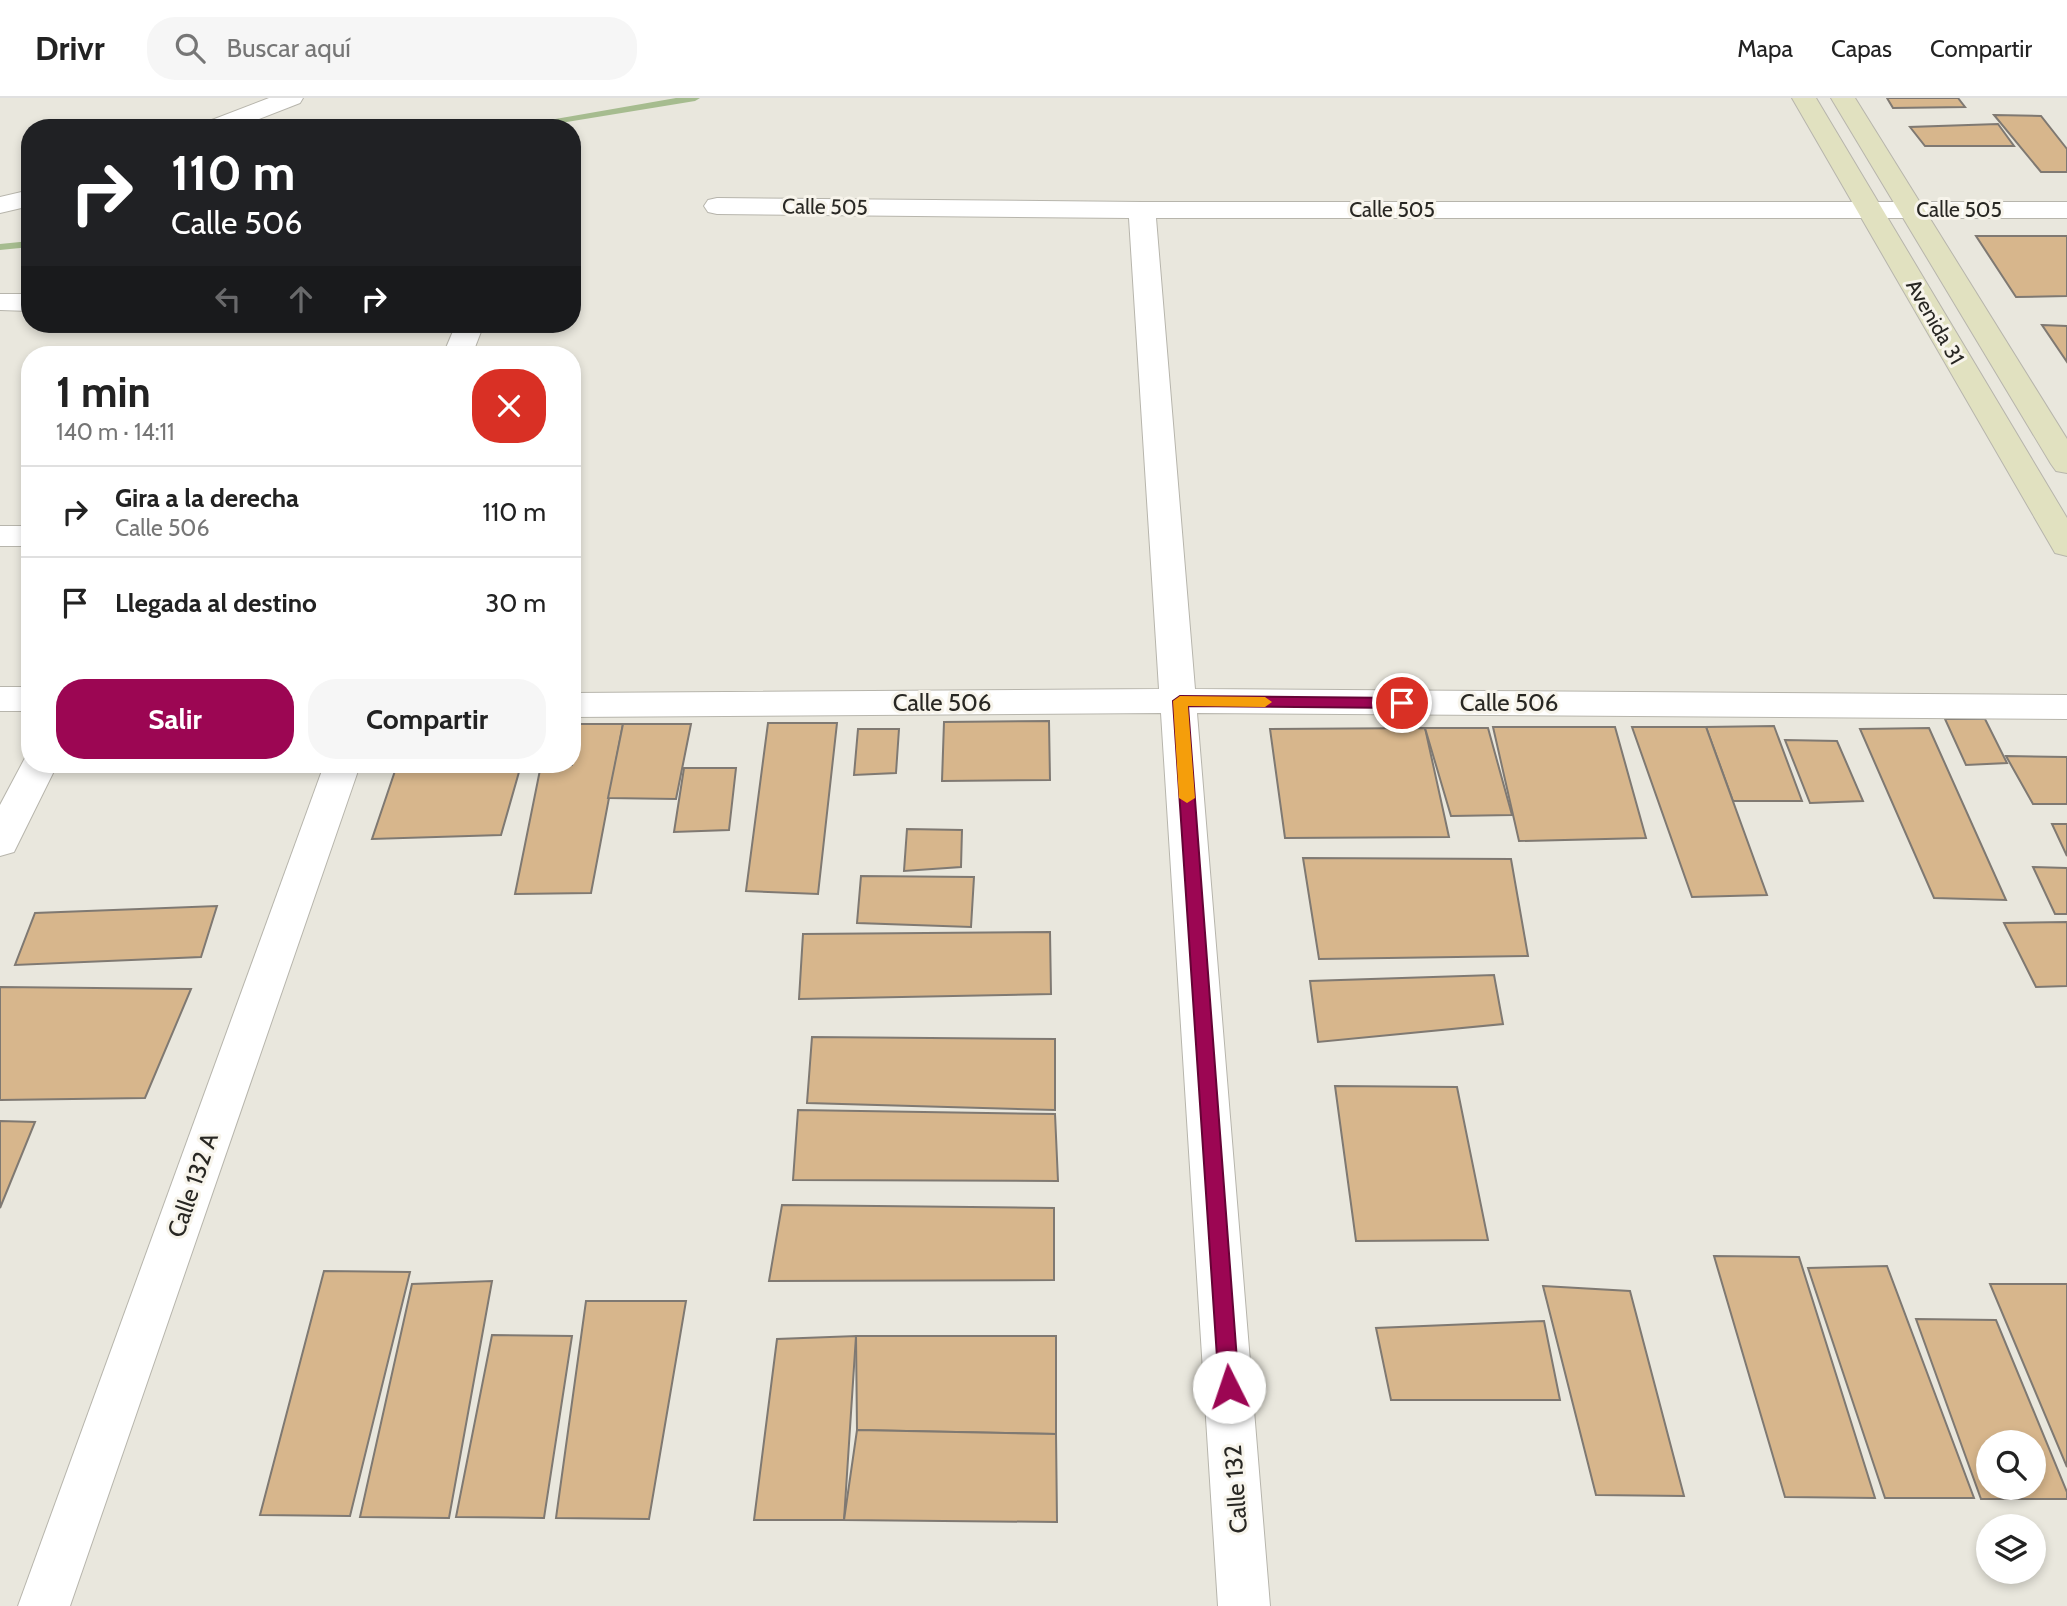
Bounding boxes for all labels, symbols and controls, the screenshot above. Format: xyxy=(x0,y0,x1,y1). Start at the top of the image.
search box xyxy=(147,17,637,80)
text: Drivr xyxy=(35,28,105,68)
icon: search xyxy=(171,29,209,67)
text: Buscar aquí xyxy=(227,32,351,64)
text: Mapa xyxy=(1737,34,1793,63)
text: Capas xyxy=(1831,34,1892,63)
text: Compartir xyxy=(1930,34,2032,63)
text: 110 m xyxy=(171,143,295,202)
icon: right xyxy=(56,147,147,238)
street label: Calle 505 xyxy=(782,193,868,220)
street label: Calle 505 xyxy=(1349,197,1435,222)
street label: Calle 505 xyxy=(1916,197,2002,222)
text: Calle 506 xyxy=(171,203,302,242)
street label: Avenida 31 xyxy=(1901,275,1970,369)
icon: left xyxy=(209,280,247,318)
icon: ahead xyxy=(282,280,320,318)
icon: right xyxy=(355,280,393,318)
text: 1 min xyxy=(56,366,151,418)
button: close xyxy=(472,369,546,443)
text: 140 m · 14:11 xyxy=(56,418,175,446)
text: Gira a la derecha xyxy=(115,482,299,514)
icon: right xyxy=(56,493,94,531)
text: 110 m xyxy=(482,496,546,528)
text: Calle 506 xyxy=(115,514,209,542)
icon: arrive xyxy=(56,584,94,622)
text: Llegada al destino xyxy=(115,587,317,619)
text: 30 m xyxy=(485,587,546,619)
pin xyxy=(1372,673,1432,733)
button: Salir xyxy=(56,679,294,759)
button: Compartir xyxy=(308,679,546,759)
icon: arrive xyxy=(1383,684,1421,722)
street label: Calle 506 xyxy=(893,688,991,717)
street label: Calle 506 xyxy=(1460,688,1558,717)
street label: Calle 132 A xyxy=(161,1128,224,1241)
position arrow xyxy=(1192,1350,1266,1424)
map controls xyxy=(1976,1430,2046,1584)
button: search xyxy=(1976,1430,2046,1500)
street label: Calle 132 xyxy=(1218,1444,1253,1534)
button: layers xyxy=(1976,1514,2046,1584)

